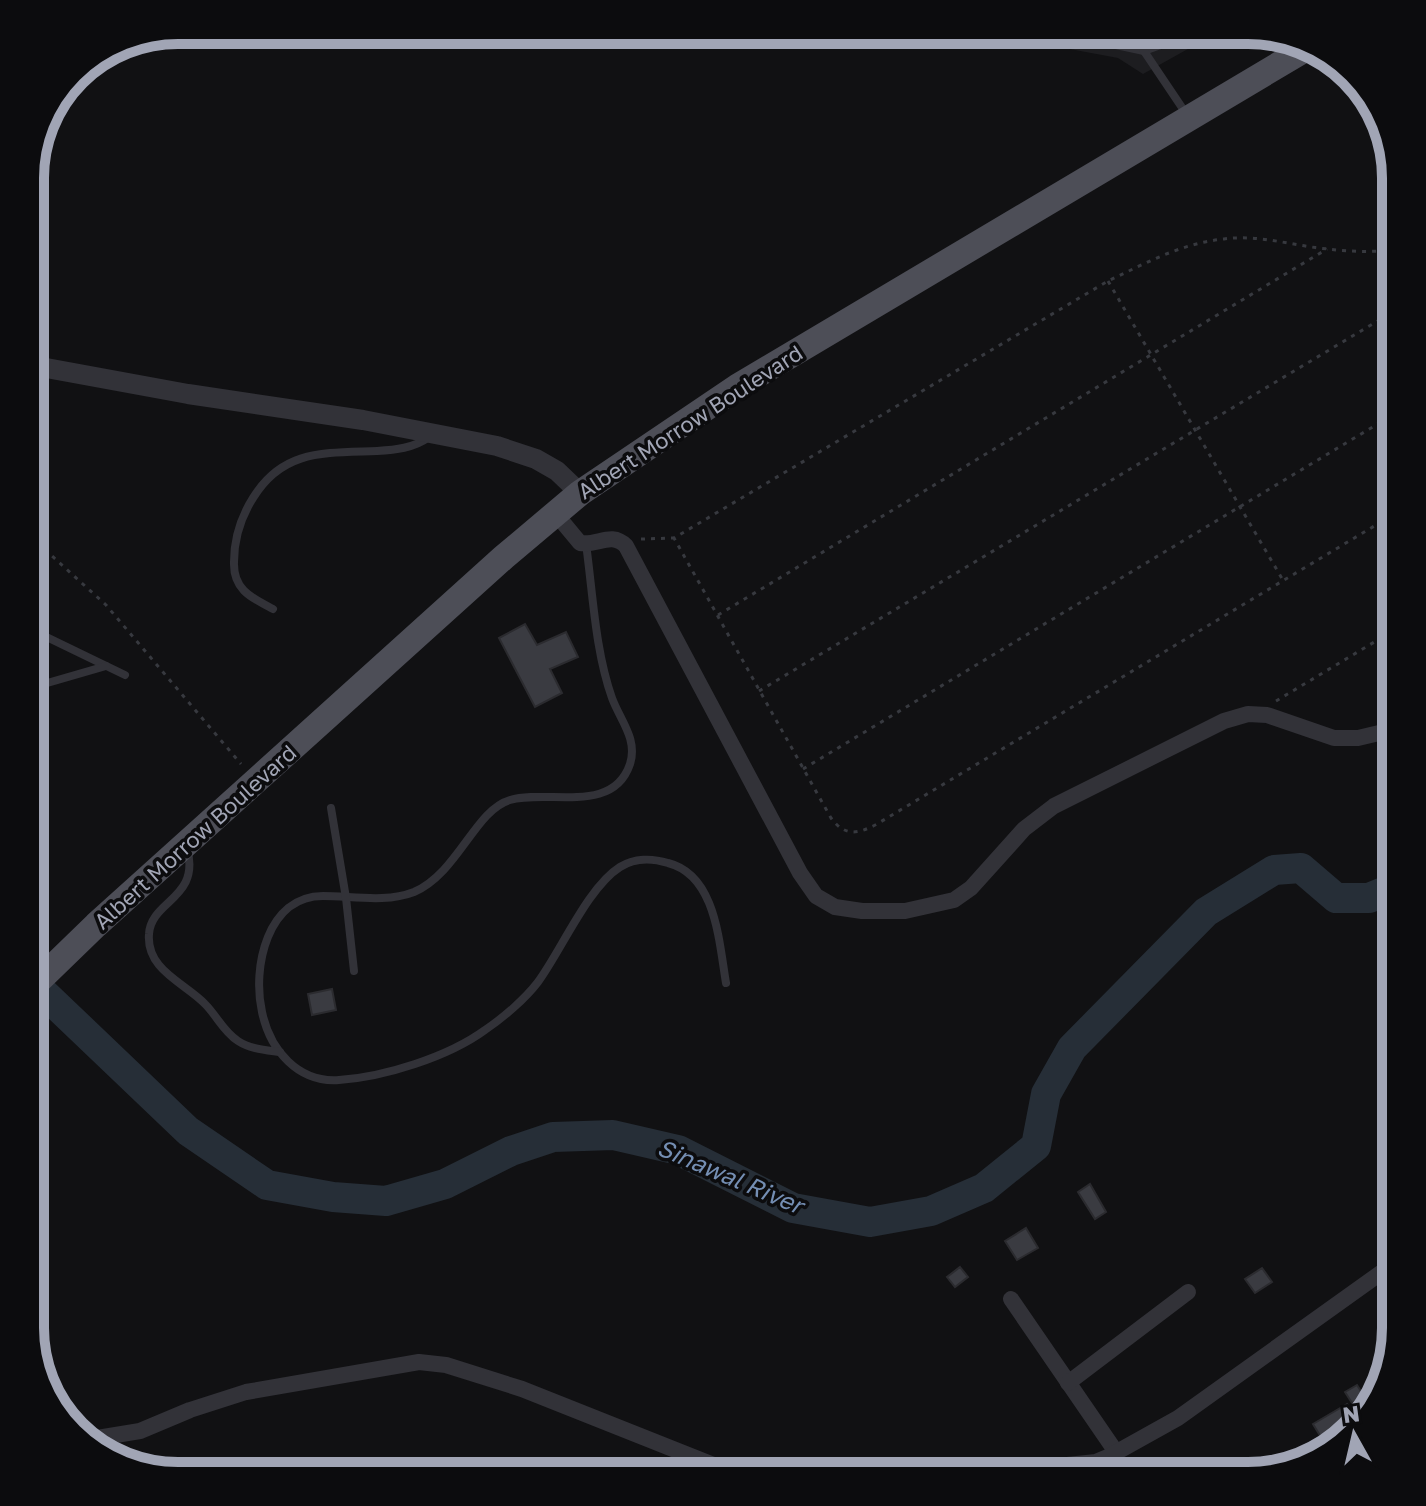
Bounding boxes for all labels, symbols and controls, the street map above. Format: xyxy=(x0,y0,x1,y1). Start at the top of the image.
street label: Albert Morrow Boulevard xyxy=(572,339,807,504)
street label: Albert Morrow Boulevard xyxy=(88,739,301,935)
water label: Sinawal River xyxy=(654,1132,811,1221)
north arrow xyxy=(1314,1394,1394,1474)
text: N xyxy=(1341,1399,1361,1428)

